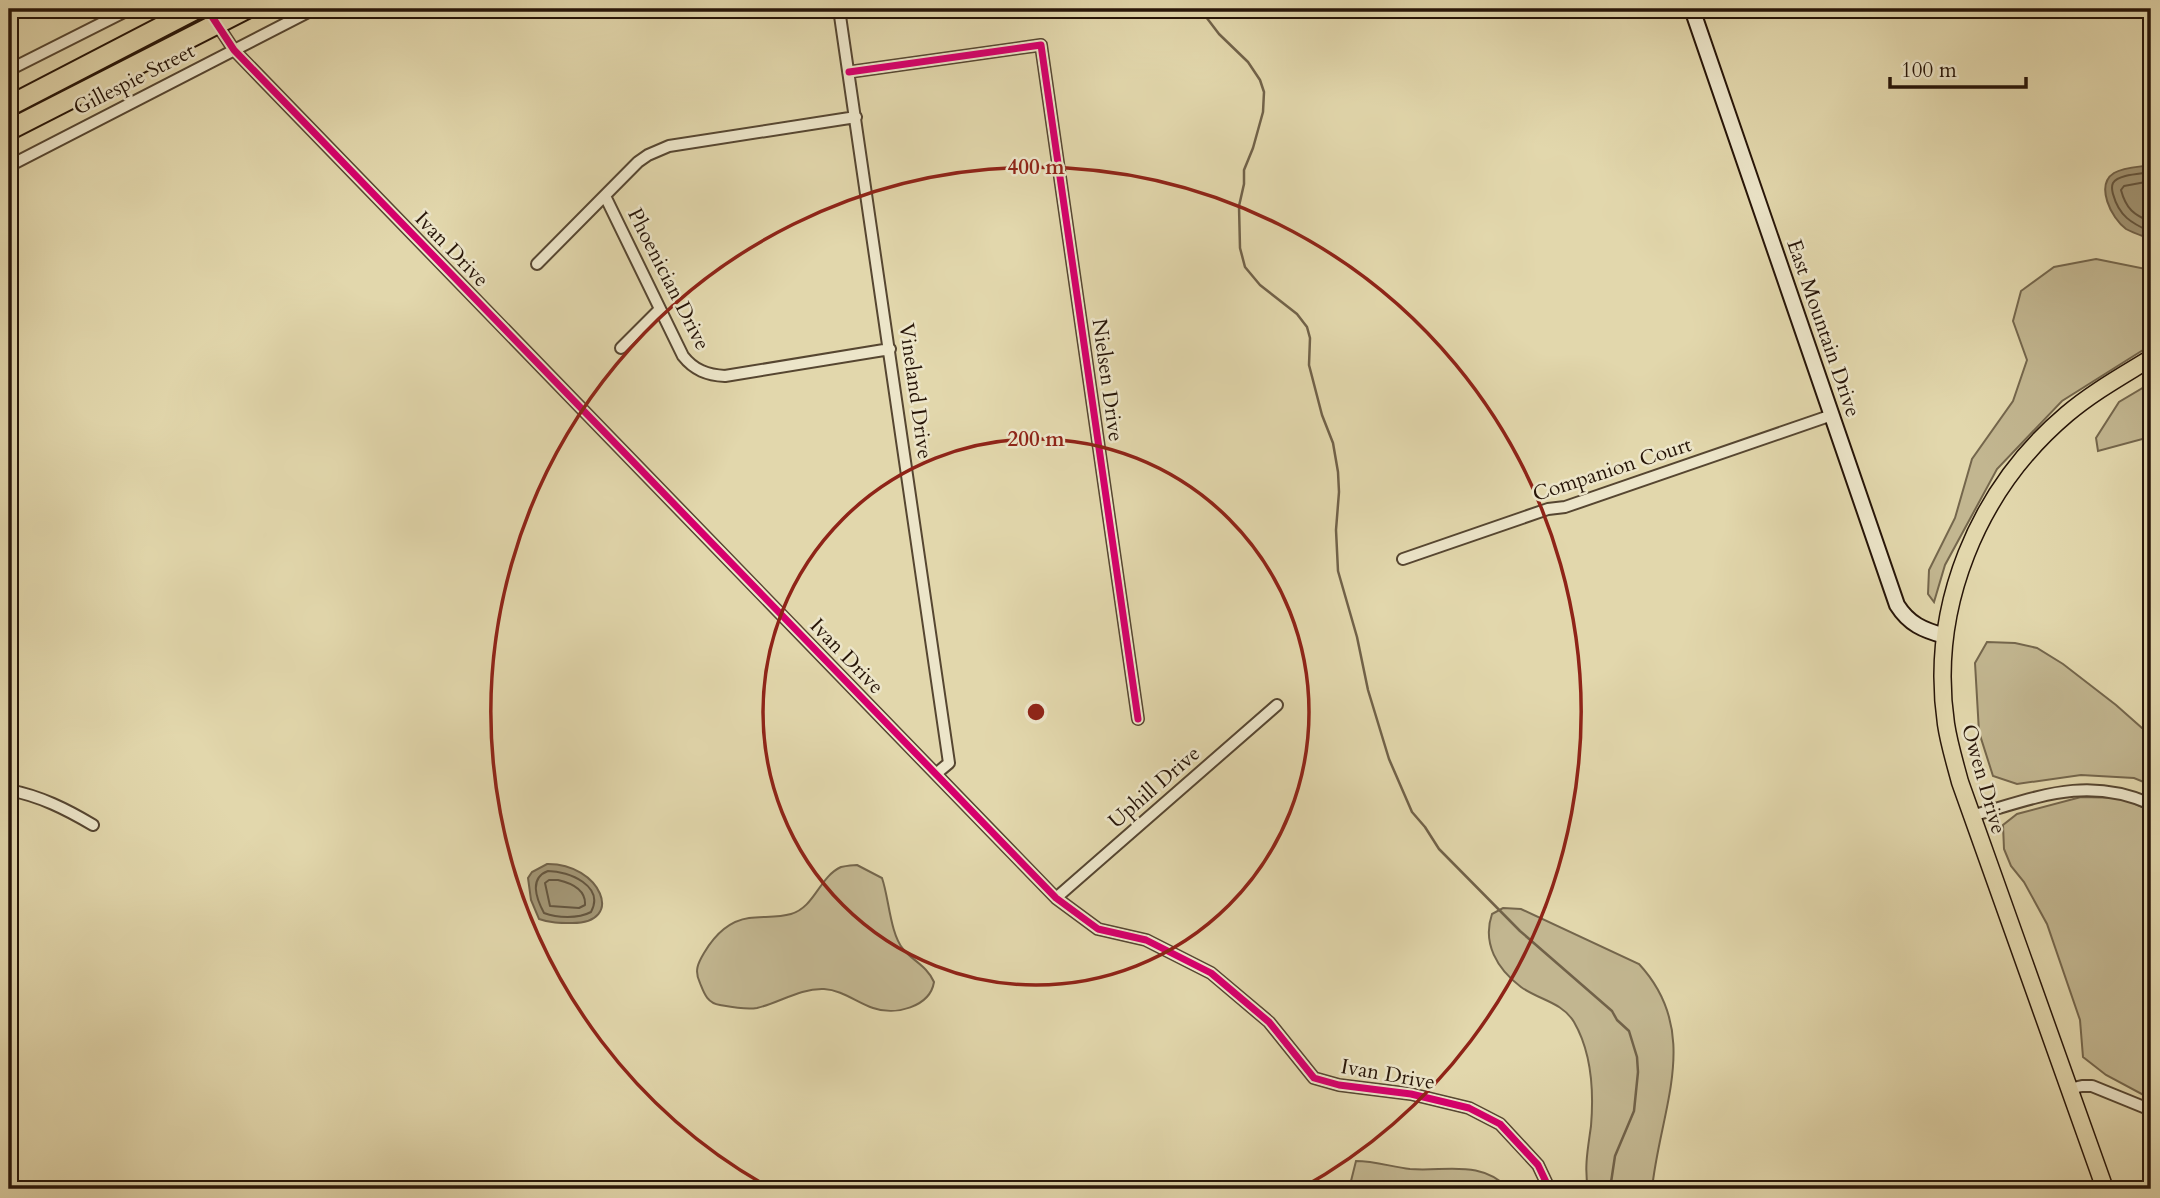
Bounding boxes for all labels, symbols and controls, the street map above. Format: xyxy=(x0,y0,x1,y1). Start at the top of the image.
street label: Gillespie Street xyxy=(69,36,200,122)
scale bar xyxy=(1890,46,2027,90)
text: 100 m xyxy=(1901,56,1957,85)
text: 400 m xyxy=(1007,153,1065,182)
street label: Phoenician Drive xyxy=(620,203,717,355)
street label: Ivan Drive xyxy=(408,205,495,294)
street label: East Mountain Drive xyxy=(1780,236,1867,421)
street label: Nielsen Drive xyxy=(1085,317,1130,443)
street label: Vineland Drive xyxy=(892,321,939,461)
text: 200 m xyxy=(1007,425,1065,454)
street label: Companion Court xyxy=(1529,430,1696,509)
street label: Ivan Drive xyxy=(803,612,890,701)
centre of rings xyxy=(1024,700,1048,724)
street label: Owen Drive xyxy=(1954,721,2013,837)
street label: Uphill Drive xyxy=(1102,739,1206,835)
street label: Ivan Drive xyxy=(1339,1052,1437,1097)

